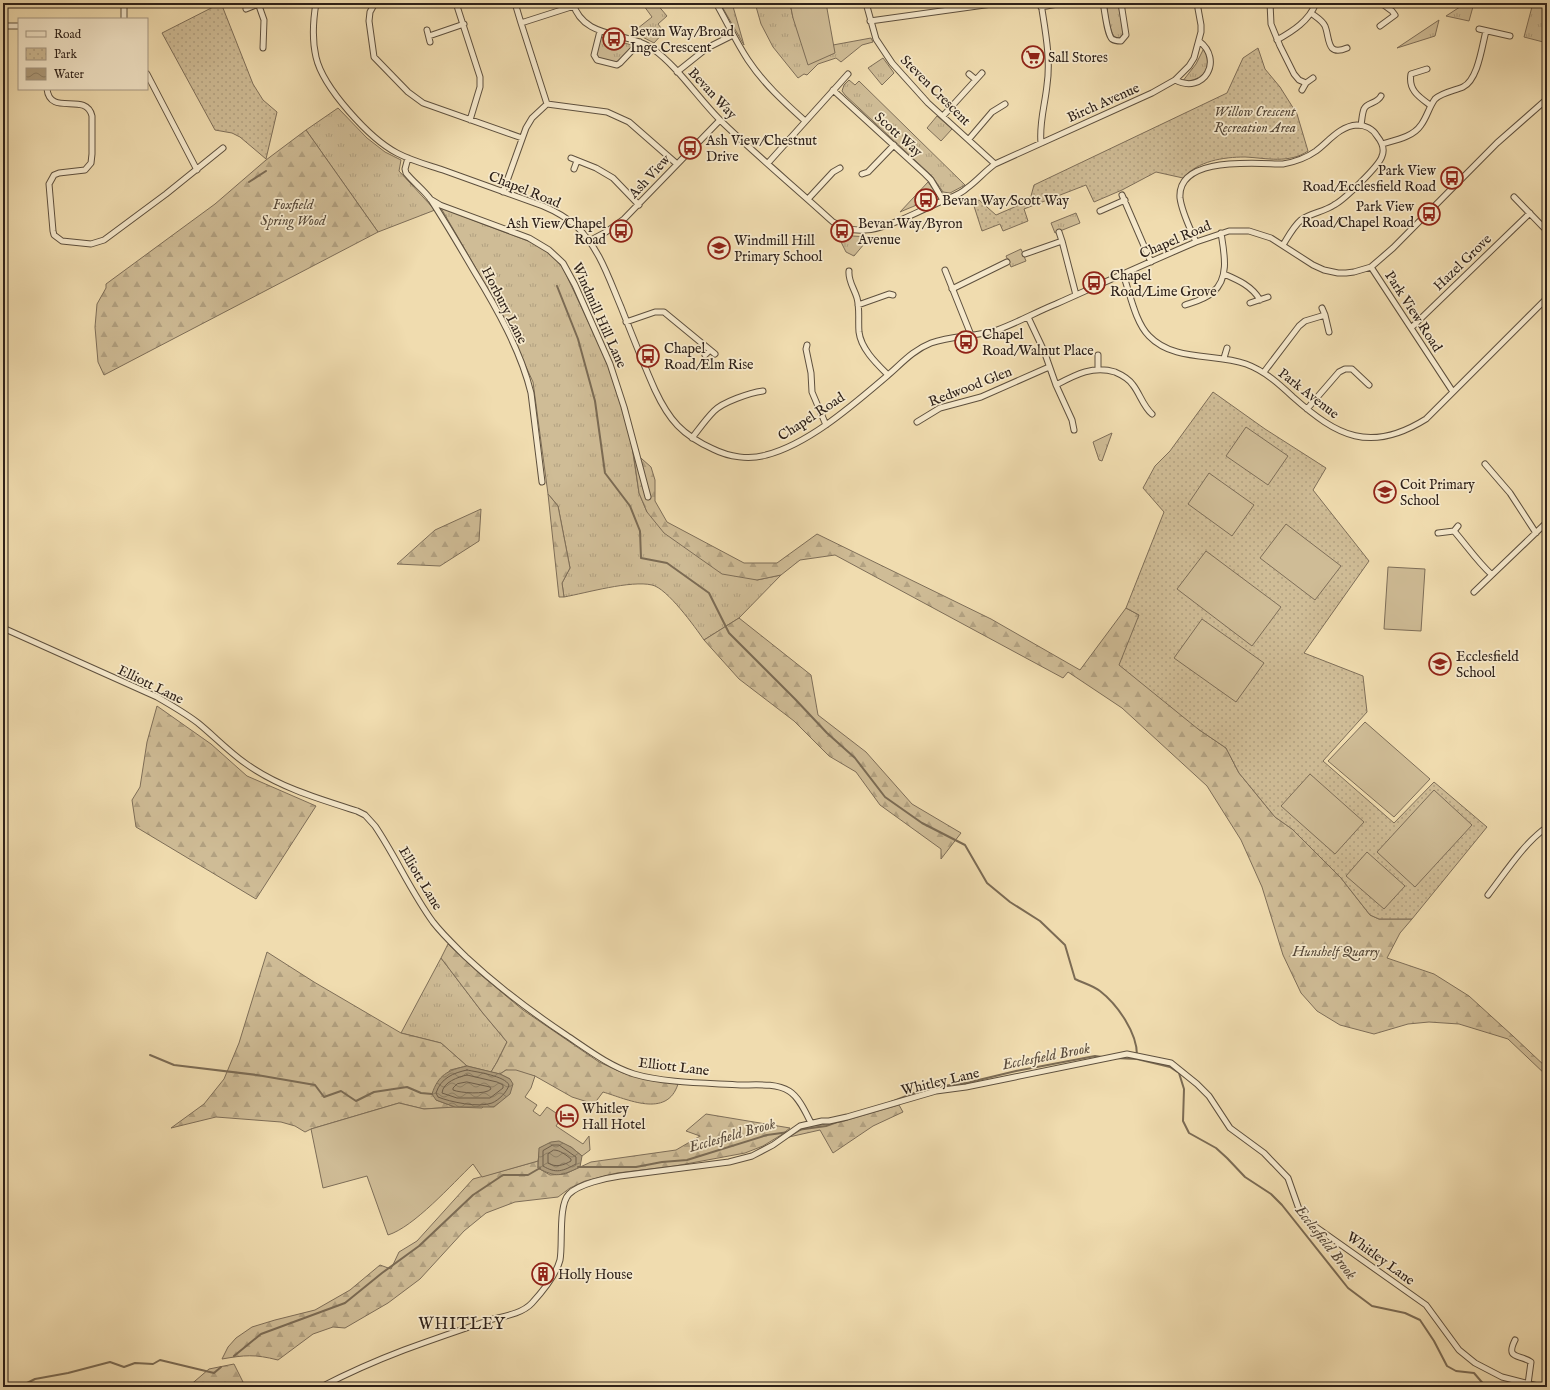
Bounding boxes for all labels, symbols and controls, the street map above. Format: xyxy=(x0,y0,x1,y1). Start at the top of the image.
legend xyxy=(18,18,148,90)
place label: Bevan Way/Broad Inge Crescent xyxy=(630,23,734,57)
bus stop icon: Bevan Way/Broad Inge Crescent xyxy=(601,26,627,52)
text: Road xyxy=(54,27,82,42)
supermarket icon: Sall Stores xyxy=(1020,44,1046,70)
text: Park xyxy=(54,47,77,62)
place label: Sall Stores xyxy=(1048,49,1108,67)
street label: Steven Crescent xyxy=(896,52,975,130)
street label: Bevan Way xyxy=(684,64,741,123)
text: Water xyxy=(54,67,85,82)
street label: Birch Avenue xyxy=(1064,79,1143,127)
park label: Willow Crescent Recreation Area xyxy=(1214,103,1296,137)
street label: Scott Way xyxy=(871,108,926,161)
place label: Ash View/Chestnut Drive xyxy=(705,132,817,166)
bus stop icon: Ash View/Chestnut Drive xyxy=(677,135,703,161)
street label: Ash View xyxy=(624,150,675,203)
place label: Park View Road/Ecclesfield Road xyxy=(1302,162,1437,196)
bus stop icon: Park View Road/Ecclesfield Road xyxy=(1439,165,1465,191)
street label: Chapel Road xyxy=(486,167,564,213)
bus stop icon: Bevan Way/Scott Way xyxy=(913,187,939,213)
place label: Bevan Way/Scott Way xyxy=(942,192,1069,210)
park label: Foxfield Spring Wood xyxy=(260,196,327,231)
place label: Park View Road/Chapel Road xyxy=(1302,198,1415,232)
bus stop icon: Park View Road/Chapel Road xyxy=(1416,201,1442,227)
place label: Ash View/Chapel Road xyxy=(506,215,607,249)
place label: Bevan Way/Byron Avenue xyxy=(857,215,963,249)
street label: Chapel Road xyxy=(1137,217,1214,263)
bus stop icon: Ash View/Chapel Road xyxy=(608,218,634,244)
bus stop icon: Bevan Way/Byron Avenue xyxy=(829,218,855,244)
street label: Hazel Grove xyxy=(1430,230,1496,295)
place label: Windmill Hill Primary School xyxy=(734,232,823,266)
school or university icon: Windmill Hill Primary School xyxy=(706,235,732,261)
street label: Windmill Hill Lane xyxy=(568,260,631,372)
street label: Horbury Lane xyxy=(477,264,531,348)
place label: Chapel Road/Lime Grove xyxy=(1110,267,1217,301)
street label: Park View Road xyxy=(1380,268,1446,356)
bus stop icon: Chapel Road/Lime Grove xyxy=(1081,270,1107,296)
place label: Chapel Road/Walnut Place xyxy=(982,326,1094,360)
bus stop icon: Chapel Road/Walnut Place xyxy=(953,329,979,355)
place label: Chapel Road/Elm Rise xyxy=(664,340,754,374)
bus stop icon: Chapel Road/Elm Rise xyxy=(635,343,661,369)
street label: Redwood Glen xyxy=(926,363,1015,411)
street label: Park Avenue xyxy=(1274,364,1343,424)
street label: Chapel Road xyxy=(775,388,849,445)
place label: Coit Primary School xyxy=(1400,476,1475,510)
school or university icon: Coit Primary School xyxy=(1372,479,1398,505)
place label: Ecclesfield School xyxy=(1456,648,1519,682)
school or university icon: Ecclesfield School xyxy=(1427,651,1453,677)
street label: Elliott Lane xyxy=(115,661,187,709)
street label: Elliott Lane xyxy=(394,843,446,914)
park label: Hunshelf Quarry xyxy=(1291,943,1380,961)
water label: Ecclesfield Brook xyxy=(1000,1039,1092,1075)
street label: Elliott Lane xyxy=(637,1054,711,1080)
street label: Whitley Lane xyxy=(899,1064,982,1100)
place label: Whitley Hall Hotel xyxy=(582,1100,645,1134)
hotel icon: Whitley Hall Hotel xyxy=(554,1103,580,1129)
water label: Ecclesfield Brook xyxy=(686,1114,778,1157)
water label: Ecclesfield Brook xyxy=(1290,1201,1361,1283)
street label: Whitley Lane xyxy=(1343,1228,1419,1290)
building icon: Holly House xyxy=(530,1261,556,1287)
place label: Holly House xyxy=(558,1266,633,1284)
district label: WHITLEY xyxy=(418,1315,506,1335)

